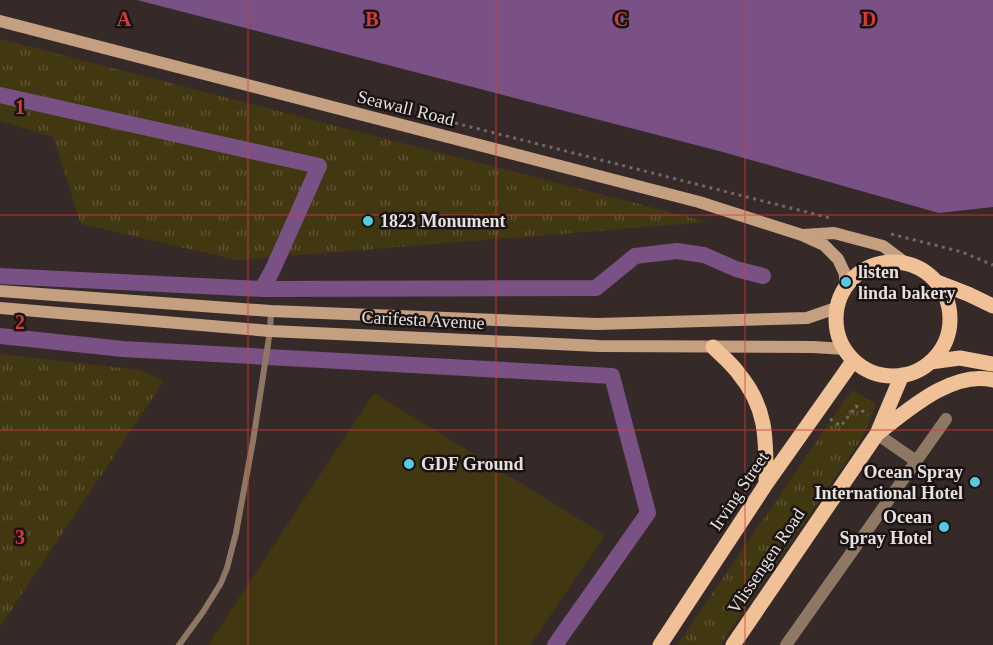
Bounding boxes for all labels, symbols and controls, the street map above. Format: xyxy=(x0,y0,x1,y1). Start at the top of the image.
text: A xyxy=(117,8,132,30)
text: B xyxy=(365,8,379,30)
text: C xyxy=(614,8,628,30)
text: D xyxy=(862,8,876,30)
street label: Seawall Road xyxy=(355,86,457,130)
text: 1 xyxy=(15,96,25,118)
place label: 1823 Monument xyxy=(380,211,506,231)
marker: 1823 Monument xyxy=(361,214,375,228)
place label: listen linda bakery xyxy=(858,262,956,303)
marker: listen linda bakery xyxy=(839,275,853,289)
street label: Carifesta Avenue xyxy=(361,307,485,333)
text: 2 xyxy=(15,311,25,333)
street label: Irving Street xyxy=(705,448,773,534)
place label: GDF Ground xyxy=(421,454,524,474)
marker: GDF Ground xyxy=(402,457,416,471)
place label: Ocean Spray International Hotel xyxy=(815,462,963,503)
marker: Ocean Spray International Hotel xyxy=(968,475,982,489)
street label: Vlissengen Road xyxy=(723,505,809,617)
place label: Ocean Spray Hotel xyxy=(840,507,932,548)
marker: Ocean Spray Hotel xyxy=(937,520,951,534)
text: 3 xyxy=(15,526,25,548)

